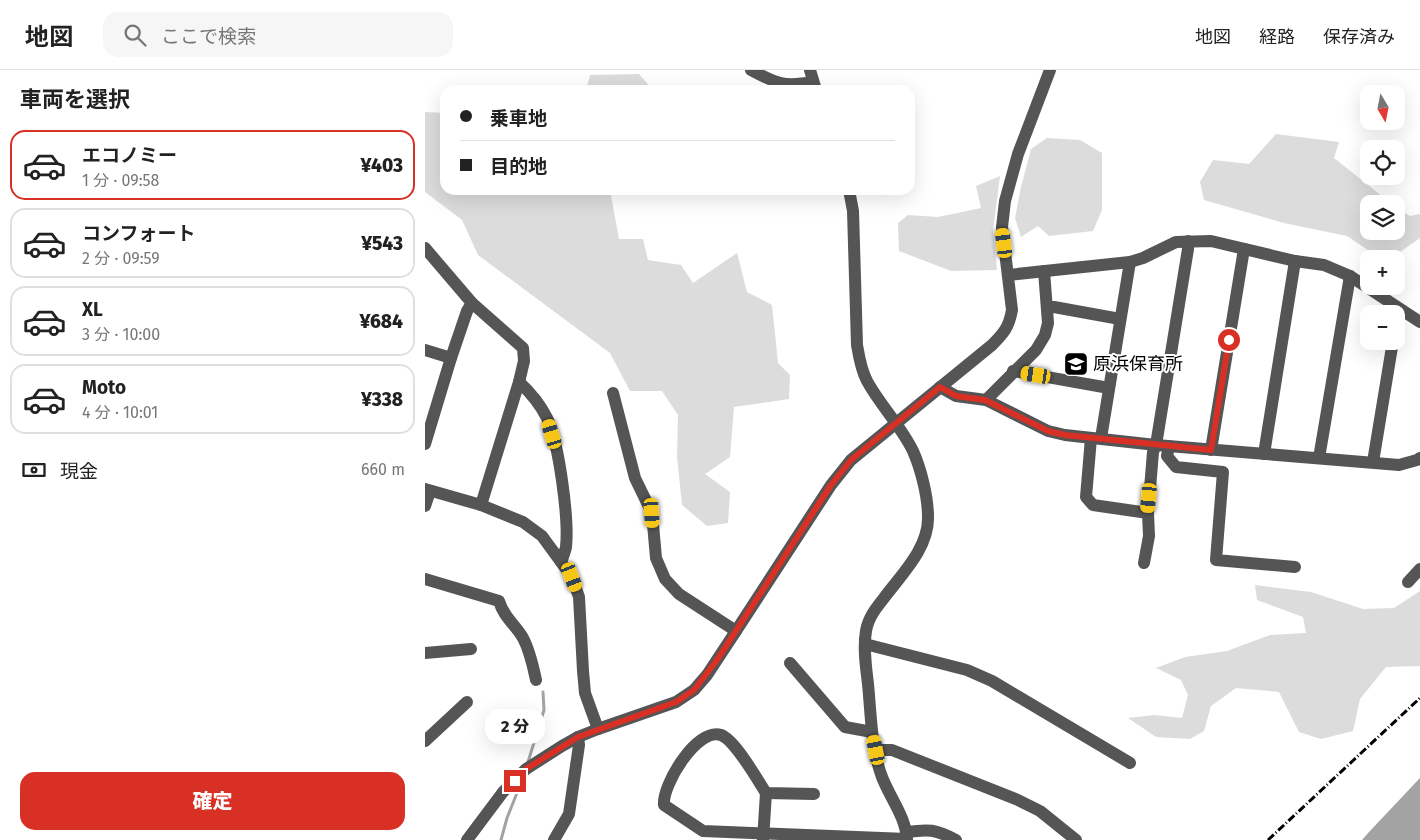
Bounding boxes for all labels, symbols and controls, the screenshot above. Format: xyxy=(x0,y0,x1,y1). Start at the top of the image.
search box xyxy=(103,12,453,57)
icon: search xyxy=(121,21,149,49)
text: 地図 xyxy=(25,23,73,51)
text: ここで検索 xyxy=(161,25,256,48)
text: 地図 xyxy=(1195,26,1231,48)
text: 経路 xyxy=(1259,26,1295,48)
text: 保存済み xyxy=(1323,26,1395,48)
north arrow xyxy=(1360,85,1405,130)
map controls xyxy=(1360,85,1405,350)
text: 車両を選択 xyxy=(20,86,130,113)
text: 乗車地 xyxy=(490,107,547,130)
button: locate xyxy=(1360,140,1405,185)
icon: car xyxy=(22,143,67,188)
text: エコノミー xyxy=(82,144,177,167)
text: ¥403 xyxy=(360,154,403,177)
text: 目的地 xyxy=(490,155,547,178)
text: 1 分 · 09:58 xyxy=(82,171,159,190)
button: layers xyxy=(1360,195,1405,240)
icon: car xyxy=(22,221,67,266)
text: コンフォート xyxy=(82,222,195,245)
car xyxy=(994,227,1013,259)
text: ¥543 xyxy=(361,232,403,255)
text: 2 分 · 09:59 xyxy=(82,249,160,268)
button: + xyxy=(1360,250,1405,295)
text: XL xyxy=(82,298,103,321)
icon: car xyxy=(22,299,67,344)
button: − xyxy=(1360,305,1405,350)
text: ¥684 xyxy=(360,310,403,333)
text: 3 分 · 10:00 xyxy=(82,325,160,344)
route start xyxy=(1218,329,1240,351)
school or university icon: 原浜保育所 xyxy=(1063,351,1089,377)
place label: 原浜保育所 xyxy=(1093,353,1183,375)
car xyxy=(1020,365,1051,385)
text: Moto xyxy=(82,376,126,399)
icon: car xyxy=(22,377,67,422)
text: ¥338 xyxy=(361,388,403,411)
text: 4 分 · 10:01 xyxy=(82,403,158,422)
car xyxy=(540,417,563,451)
icon: cash xyxy=(20,456,48,484)
text: 現金 xyxy=(60,460,98,483)
text: 660 m xyxy=(361,460,405,479)
car xyxy=(1140,482,1157,514)
car xyxy=(643,498,660,528)
car xyxy=(559,560,584,594)
callout: 2 分 xyxy=(485,708,545,744)
text: 2 分 xyxy=(501,717,529,736)
car xyxy=(865,734,886,766)
route end xyxy=(504,770,526,792)
button: 確定 xyxy=(20,772,405,830)

